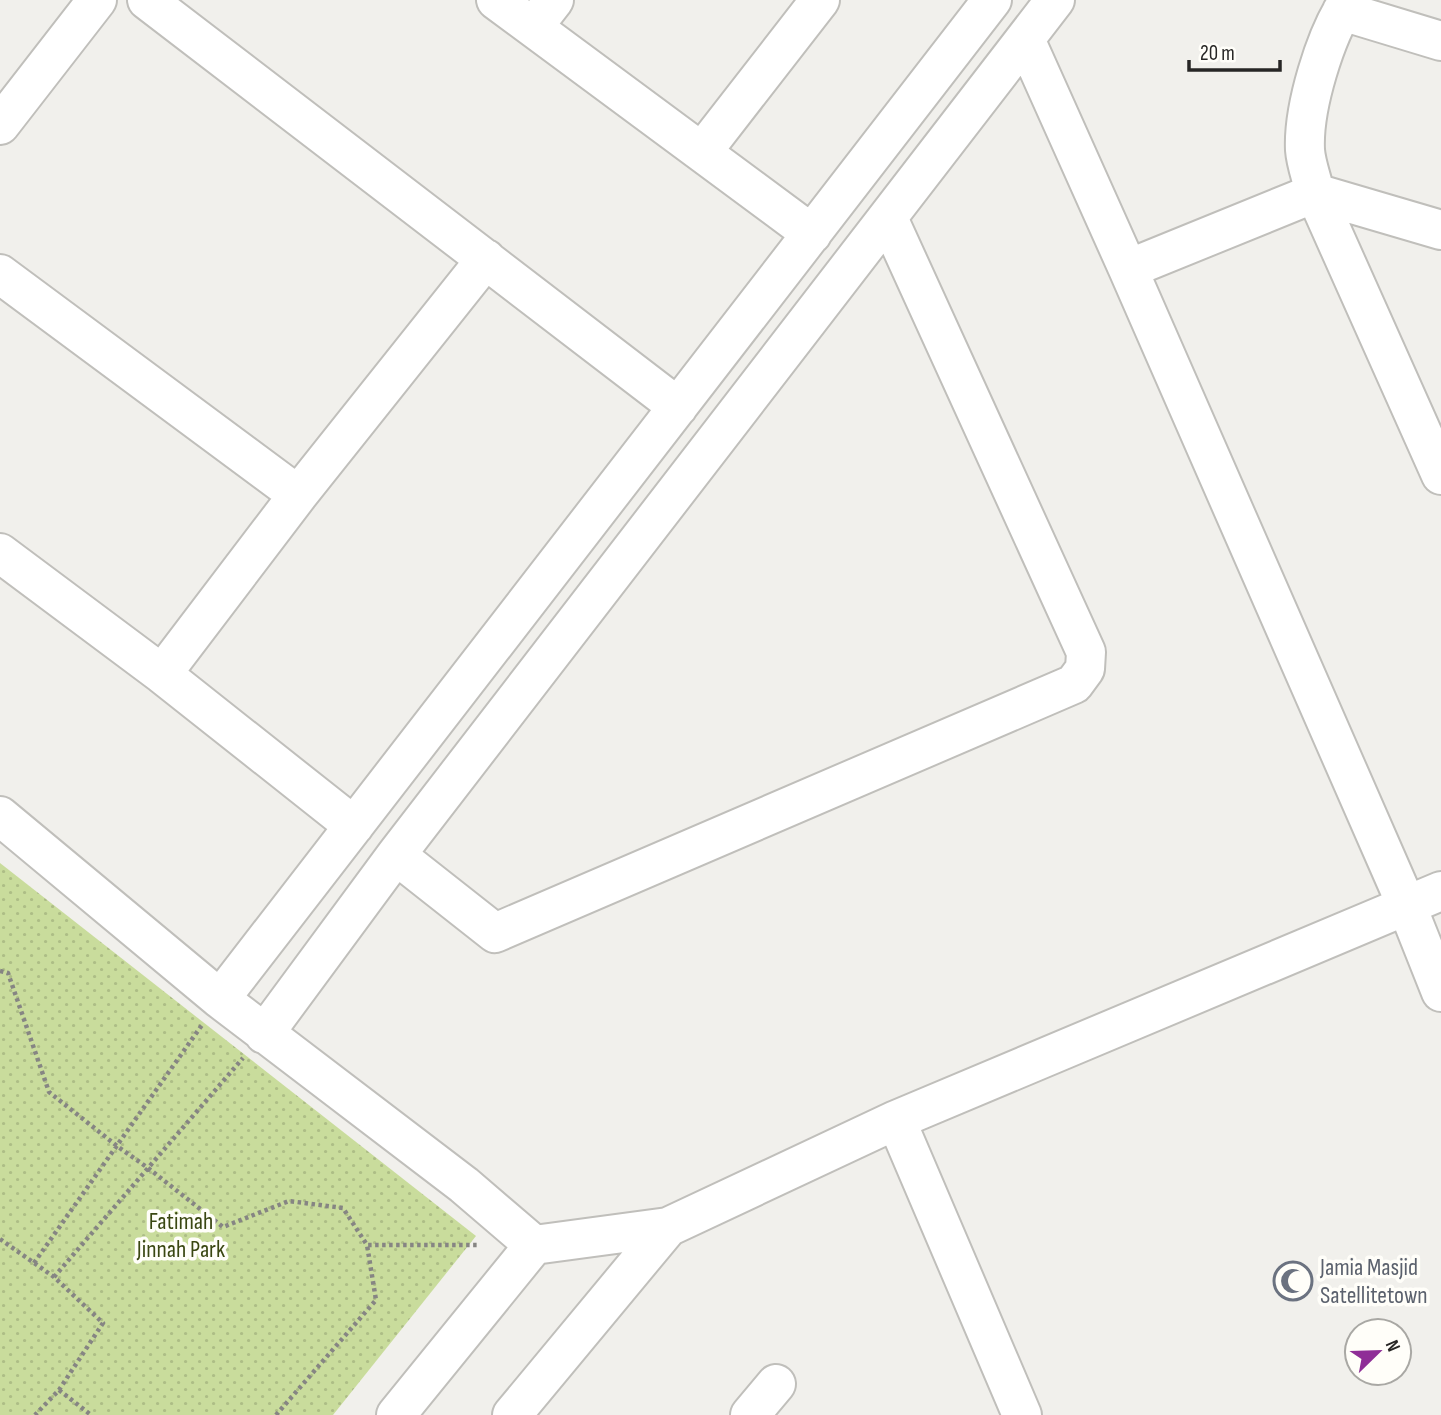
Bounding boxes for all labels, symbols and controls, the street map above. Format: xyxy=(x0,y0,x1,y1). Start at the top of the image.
scale bar xyxy=(1189,28,1280,72)
text: 20 m xyxy=(1200,41,1235,66)
park label: Fatimah Jinnah Park xyxy=(136,1207,225,1264)
place label: Jamia Masjid Satellitetown xyxy=(1319,1253,1428,1310)
mosque icon: Jamia Masjid Satellitetown xyxy=(1272,1260,1314,1302)
north arrow xyxy=(1343,1317,1413,1387)
text: N xyxy=(1380,1337,1405,1355)

